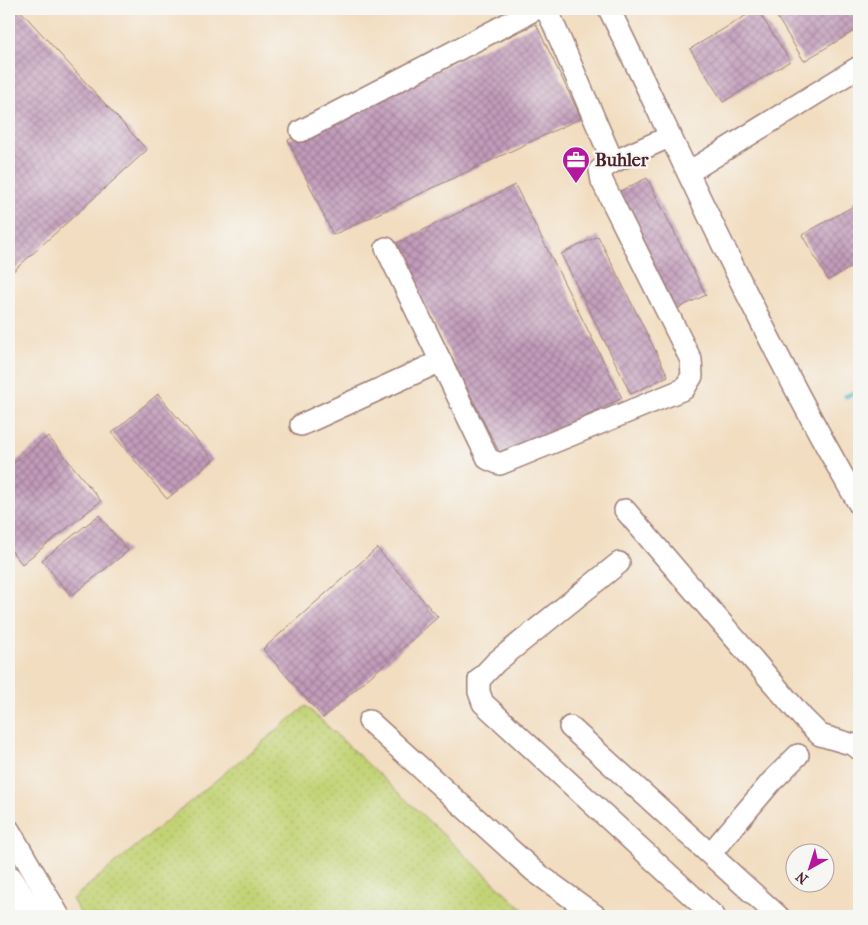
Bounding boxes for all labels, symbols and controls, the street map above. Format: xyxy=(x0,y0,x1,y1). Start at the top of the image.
office icon: Buhler xyxy=(561,145,591,184)
place label: Buhler xyxy=(595,150,649,171)
north arrow xyxy=(786,842,836,892)
text: N xyxy=(792,868,812,888)

